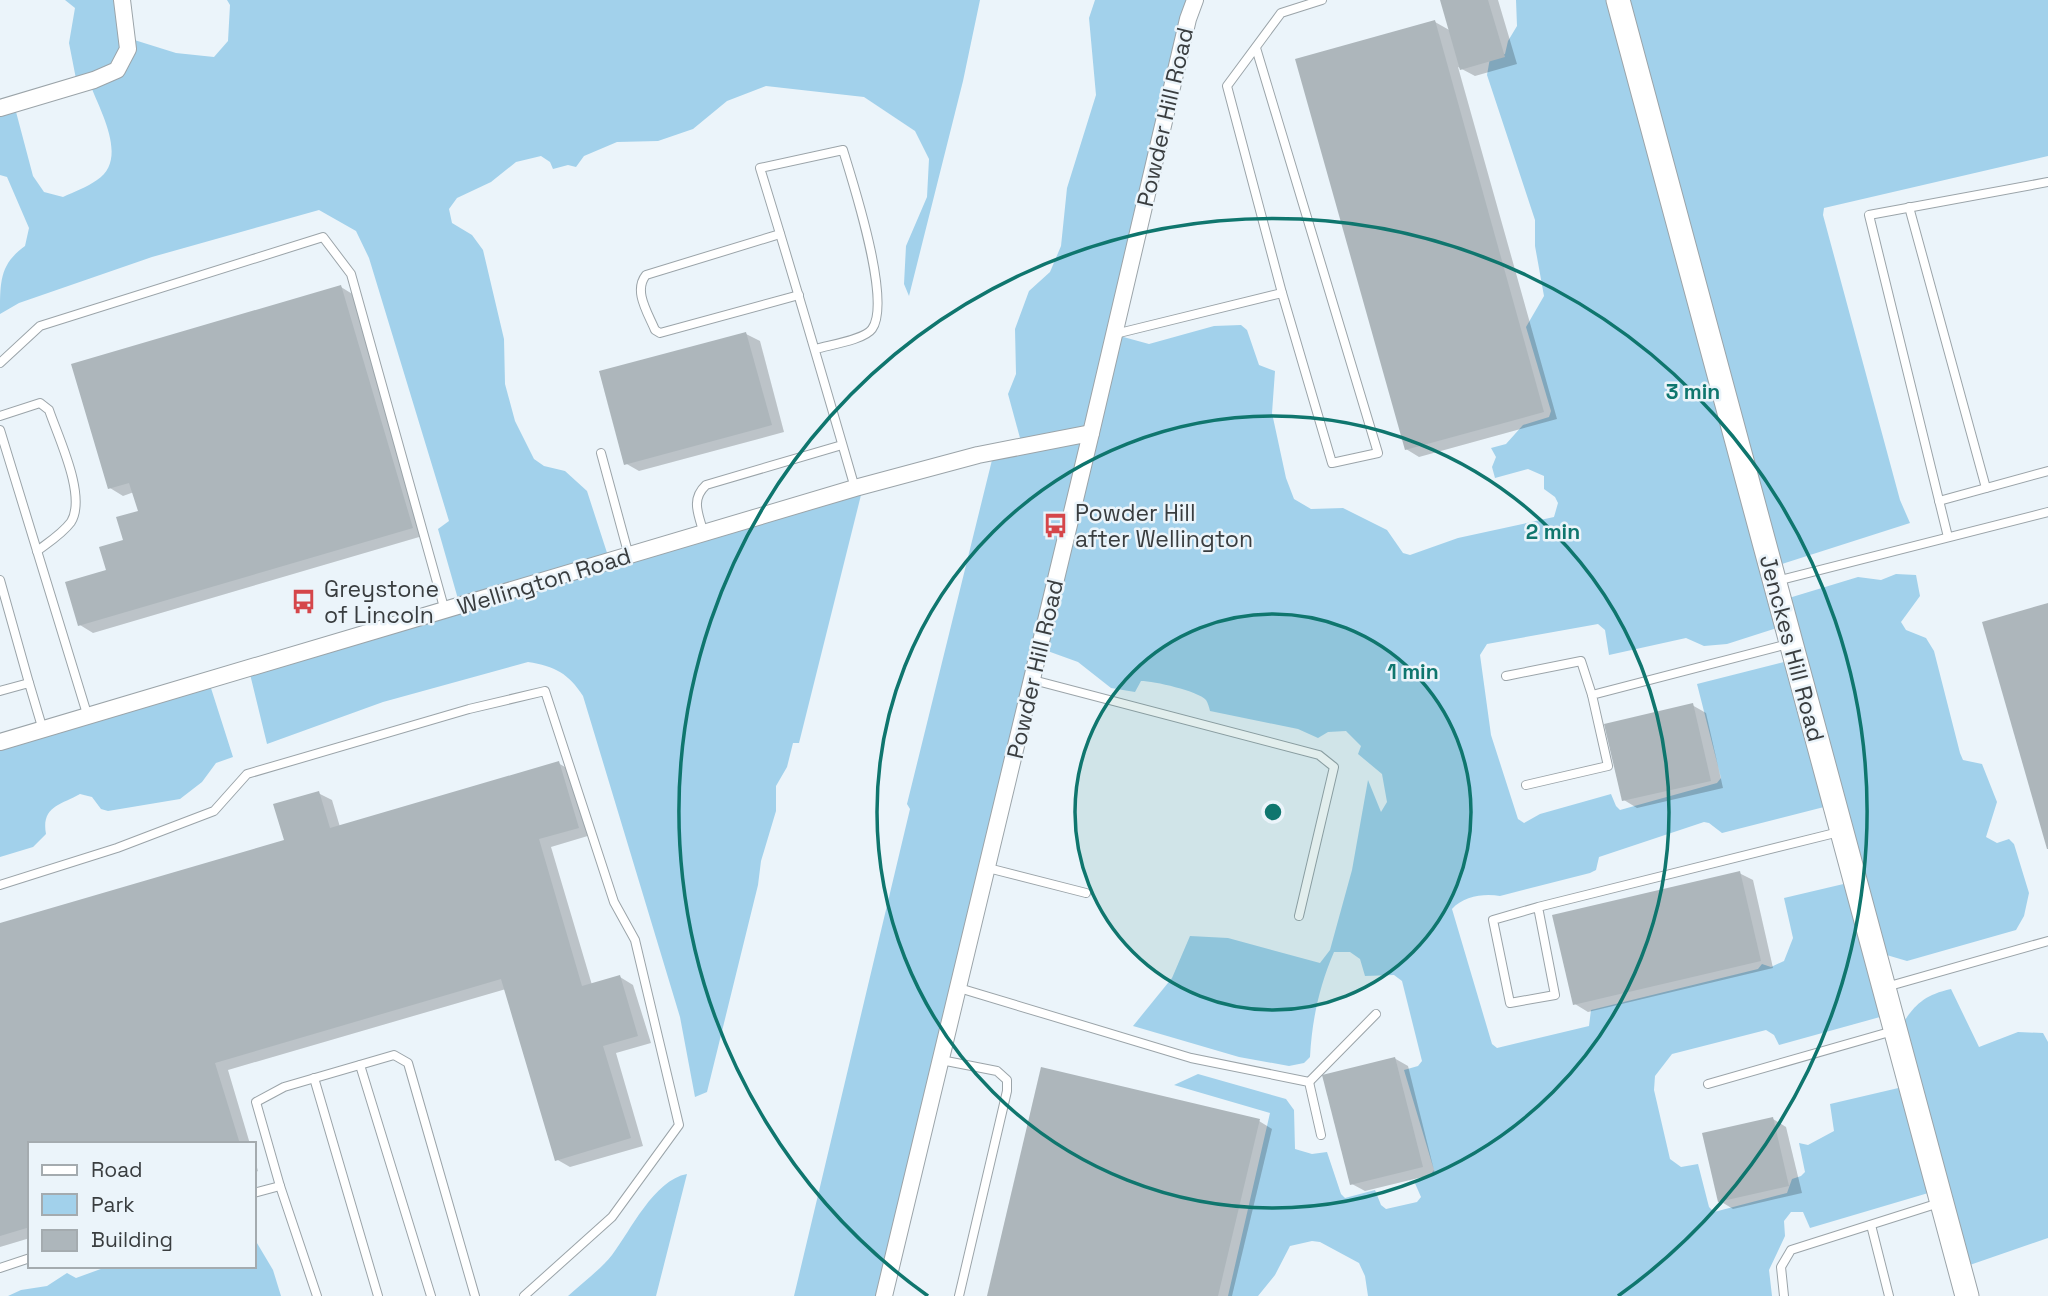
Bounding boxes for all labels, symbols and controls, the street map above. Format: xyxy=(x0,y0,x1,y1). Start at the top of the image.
street label: Powder Hill Road xyxy=(1130,24,1200,210)
text: 3 min xyxy=(1666,378,1720,405)
place label: Powder Hill after Wellington xyxy=(1075,498,1253,554)
bus stop icon: Powder Hill after Wellington xyxy=(1041,512,1069,540)
text: 2 min xyxy=(1526,518,1580,545)
street label: Wellington Road xyxy=(454,540,634,622)
street label: Jenckes Hill Road xyxy=(1753,551,1831,745)
place label: Greystone of Lincoln xyxy=(324,574,439,630)
street label: Powder Hill Road xyxy=(1000,576,1070,762)
bus stop icon: Greystone of Lincoln xyxy=(290,588,318,616)
text: 1 min xyxy=(1387,658,1439,685)
centre of rings xyxy=(1261,800,1285,824)
legend xyxy=(28,1142,256,1268)
text: Road xyxy=(91,1156,143,1183)
text: Park xyxy=(91,1191,135,1218)
text: Building xyxy=(91,1226,173,1253)

